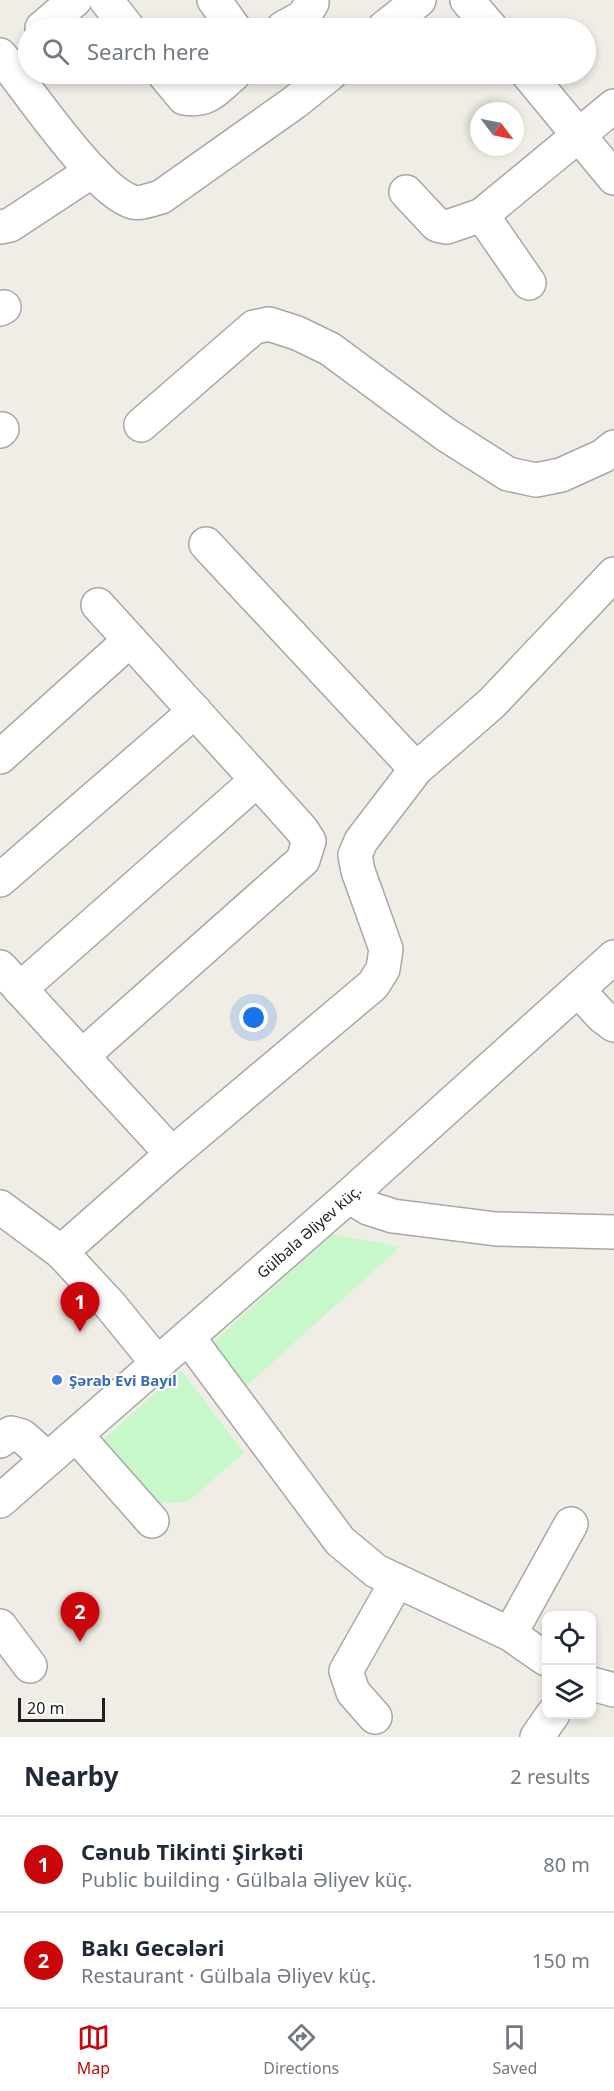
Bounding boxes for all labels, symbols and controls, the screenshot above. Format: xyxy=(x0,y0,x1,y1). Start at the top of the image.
search box xyxy=(18,18,596,84)
icon: search xyxy=(39,35,72,68)
text: Search here xyxy=(87,36,209,66)
north arrow xyxy=(470,102,524,156)
your location xyxy=(239,1003,268,1032)
street label: Gülbala Əliyev küç. xyxy=(252,1180,365,1282)
pin: 1 xyxy=(60,1282,100,1332)
place label: Şərab Evi Bayıl xyxy=(69,1370,177,1390)
marker: Şərab Evi Bayıl xyxy=(50,1373,64,1387)
pin: 2 xyxy=(60,1592,100,1642)
map controls xyxy=(542,1611,596,1719)
button: locate xyxy=(542,1611,596,1665)
button: layers xyxy=(542,1665,596,1719)
scale bar xyxy=(18,1695,105,1722)
text: 20 m xyxy=(27,1697,64,1719)
text: Nearby xyxy=(24,1758,119,1794)
text: 2 results xyxy=(510,1763,590,1790)
text: Cənub Tikinti Şirkəti xyxy=(81,1836,304,1866)
text: 1 xyxy=(38,1851,49,1878)
text: 80 m xyxy=(543,1851,590,1878)
text: Public building · Gülbala Əliyev küç. xyxy=(81,1866,412,1893)
text: Bakı Gecələri xyxy=(81,1932,224,1962)
text: 2 xyxy=(38,1947,49,1974)
text: 150 m xyxy=(532,1947,590,1974)
text: Restaurant · Gülbala Əliyev küç. xyxy=(81,1962,376,1989)
tab: Map xyxy=(77,2021,110,2079)
tab: Directions xyxy=(263,2021,339,2079)
tab: Saved xyxy=(493,2021,537,2079)

